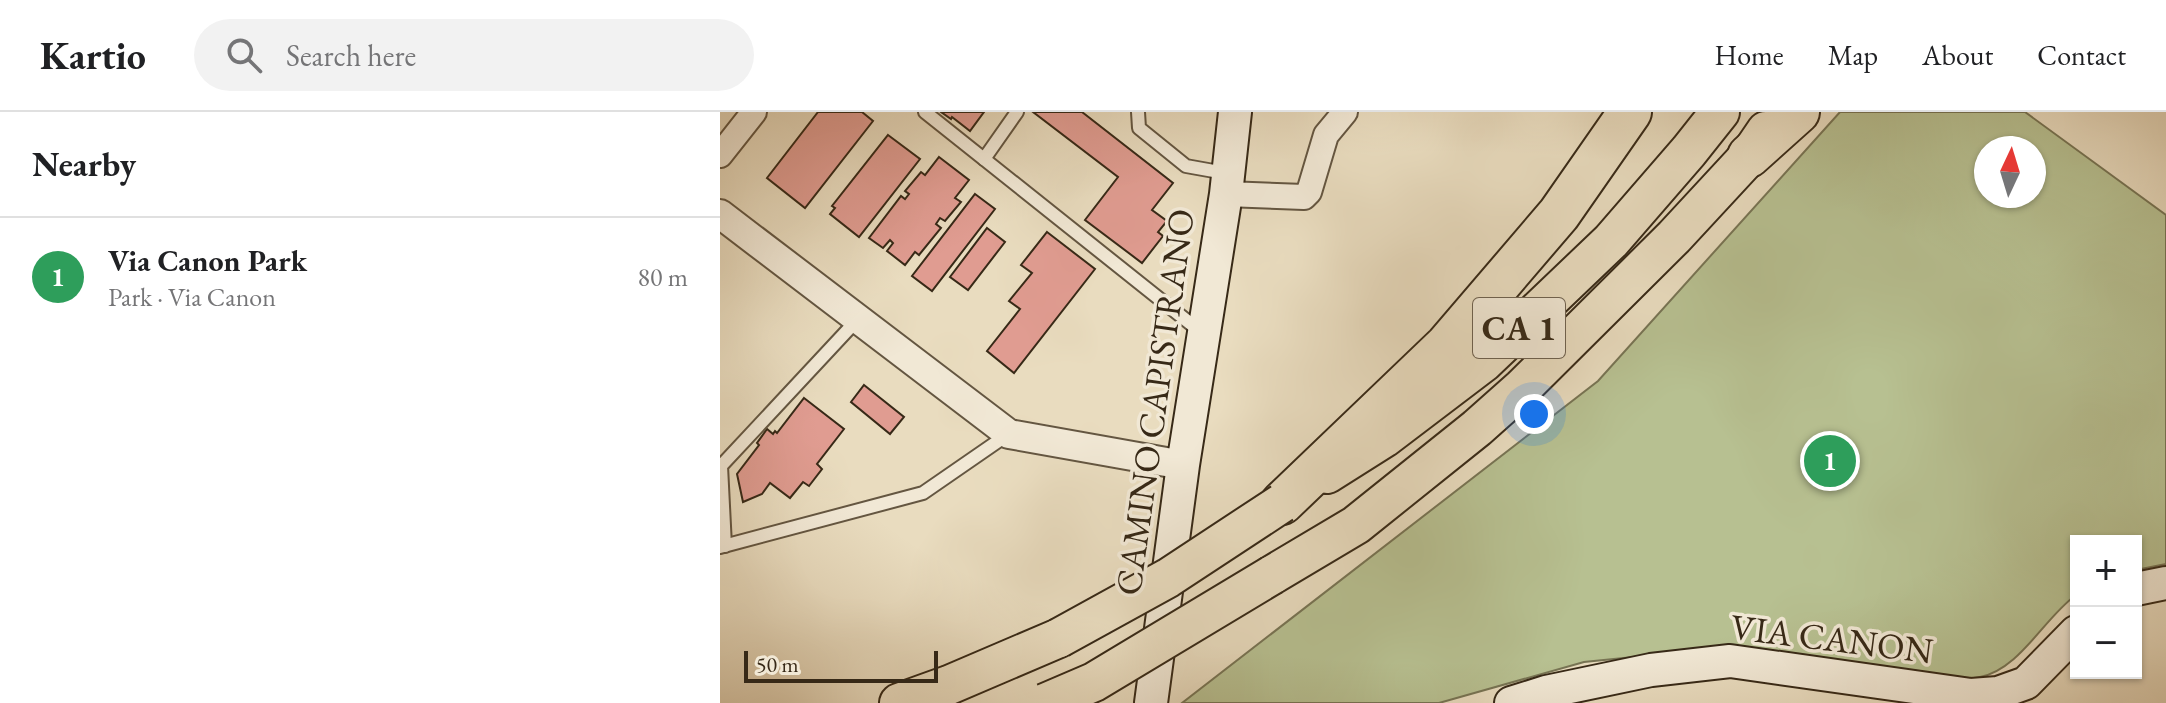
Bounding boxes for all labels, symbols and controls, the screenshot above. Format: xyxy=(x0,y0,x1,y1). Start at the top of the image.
search box xyxy=(194,19,754,91)
text: Kartio xyxy=(40,31,146,80)
icon: search xyxy=(222,33,266,77)
text: Search here xyxy=(286,36,416,75)
text: Home xyxy=(1714,37,1784,73)
text: Map xyxy=(1828,37,1878,73)
text: About xyxy=(1922,37,1993,73)
text: Contact xyxy=(2037,37,2126,73)
north arrow xyxy=(1974,136,2046,208)
text: Nearby xyxy=(32,142,136,186)
street label: CAMINO CAPISTRANO xyxy=(1104,206,1205,598)
text: Via Canon Park xyxy=(108,241,307,280)
text: 1 xyxy=(51,260,65,294)
text: 80 m xyxy=(638,260,688,294)
text: Park · Via Canon xyxy=(108,280,276,314)
road number: CA 1 xyxy=(1473,298,1565,358)
your location xyxy=(1514,394,1554,434)
pin: 1 xyxy=(1804,431,1856,491)
map controls xyxy=(2070,535,2142,679)
button: + xyxy=(2070,535,2142,607)
street label: VIA CANON xyxy=(1728,603,1936,674)
button: − xyxy=(2070,607,2142,679)
scale bar xyxy=(744,647,938,683)
text: 50 m xyxy=(756,650,799,679)

